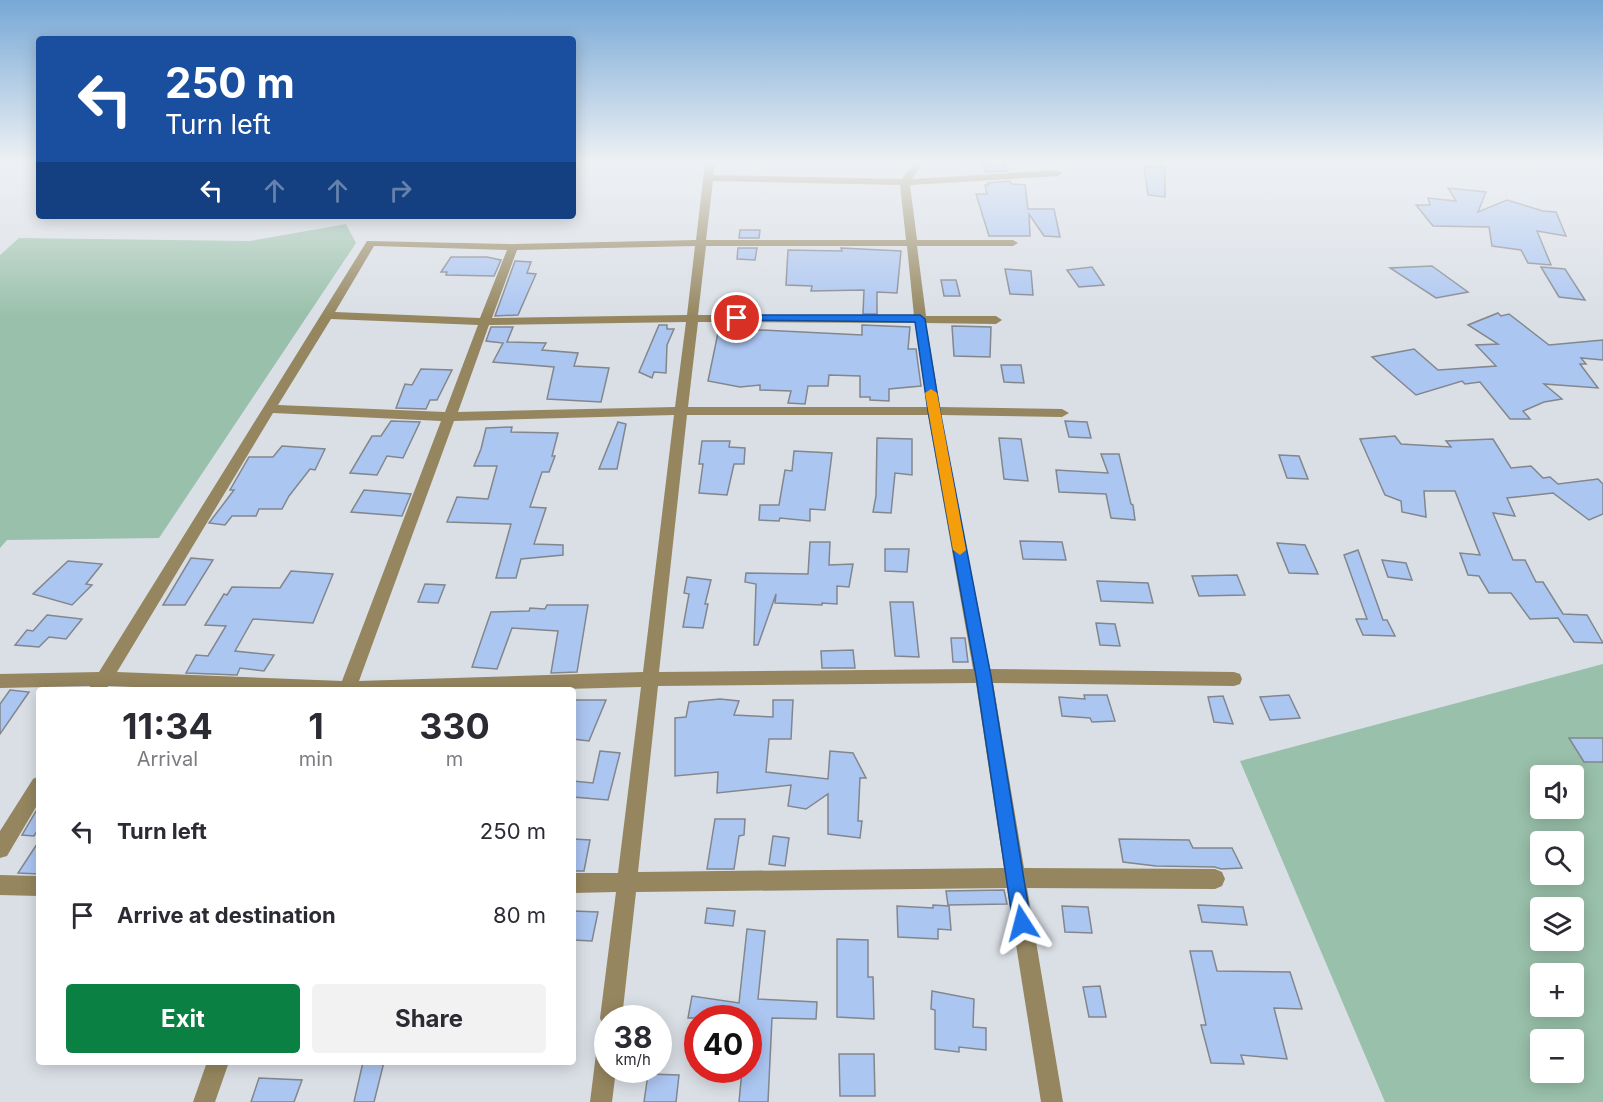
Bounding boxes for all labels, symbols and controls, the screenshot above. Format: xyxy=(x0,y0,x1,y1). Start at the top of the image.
text: 250 m xyxy=(165,57,295,108)
icon: left xyxy=(66,60,144,138)
text: Turn left xyxy=(165,108,271,141)
icon: left xyxy=(195,174,228,207)
icon: ahead xyxy=(258,174,291,207)
icon: ahead xyxy=(321,174,354,207)
icon: right xyxy=(384,174,417,207)
pin xyxy=(711,292,762,343)
icon: arrive xyxy=(720,301,753,334)
text: 11:34 xyxy=(122,704,213,748)
text: 1 xyxy=(308,704,324,748)
text: 330 xyxy=(419,704,490,748)
text: Arrival xyxy=(137,747,198,771)
text: min xyxy=(299,747,333,771)
text: m xyxy=(446,747,463,771)
map controls xyxy=(1530,765,1584,1083)
button: sound xyxy=(1530,765,1584,819)
icon: left xyxy=(66,815,99,848)
text: Turn left xyxy=(117,818,207,844)
text: 250 m xyxy=(480,818,546,844)
button: search xyxy=(1530,831,1584,885)
position arrow xyxy=(990,891,1054,955)
button: layers xyxy=(1530,897,1584,951)
icon: arrive xyxy=(66,899,99,932)
text: Arrive at destination xyxy=(117,902,336,928)
text: 80 m xyxy=(493,902,546,928)
button: + xyxy=(1530,963,1584,1017)
button: Exit xyxy=(66,984,300,1053)
button: Share xyxy=(312,984,546,1053)
speed limit sign: 40 xyxy=(684,1005,762,1083)
text: 38 xyxy=(614,1019,652,1055)
button: − xyxy=(1530,1029,1584,1083)
text: km/h xyxy=(615,1050,651,1069)

